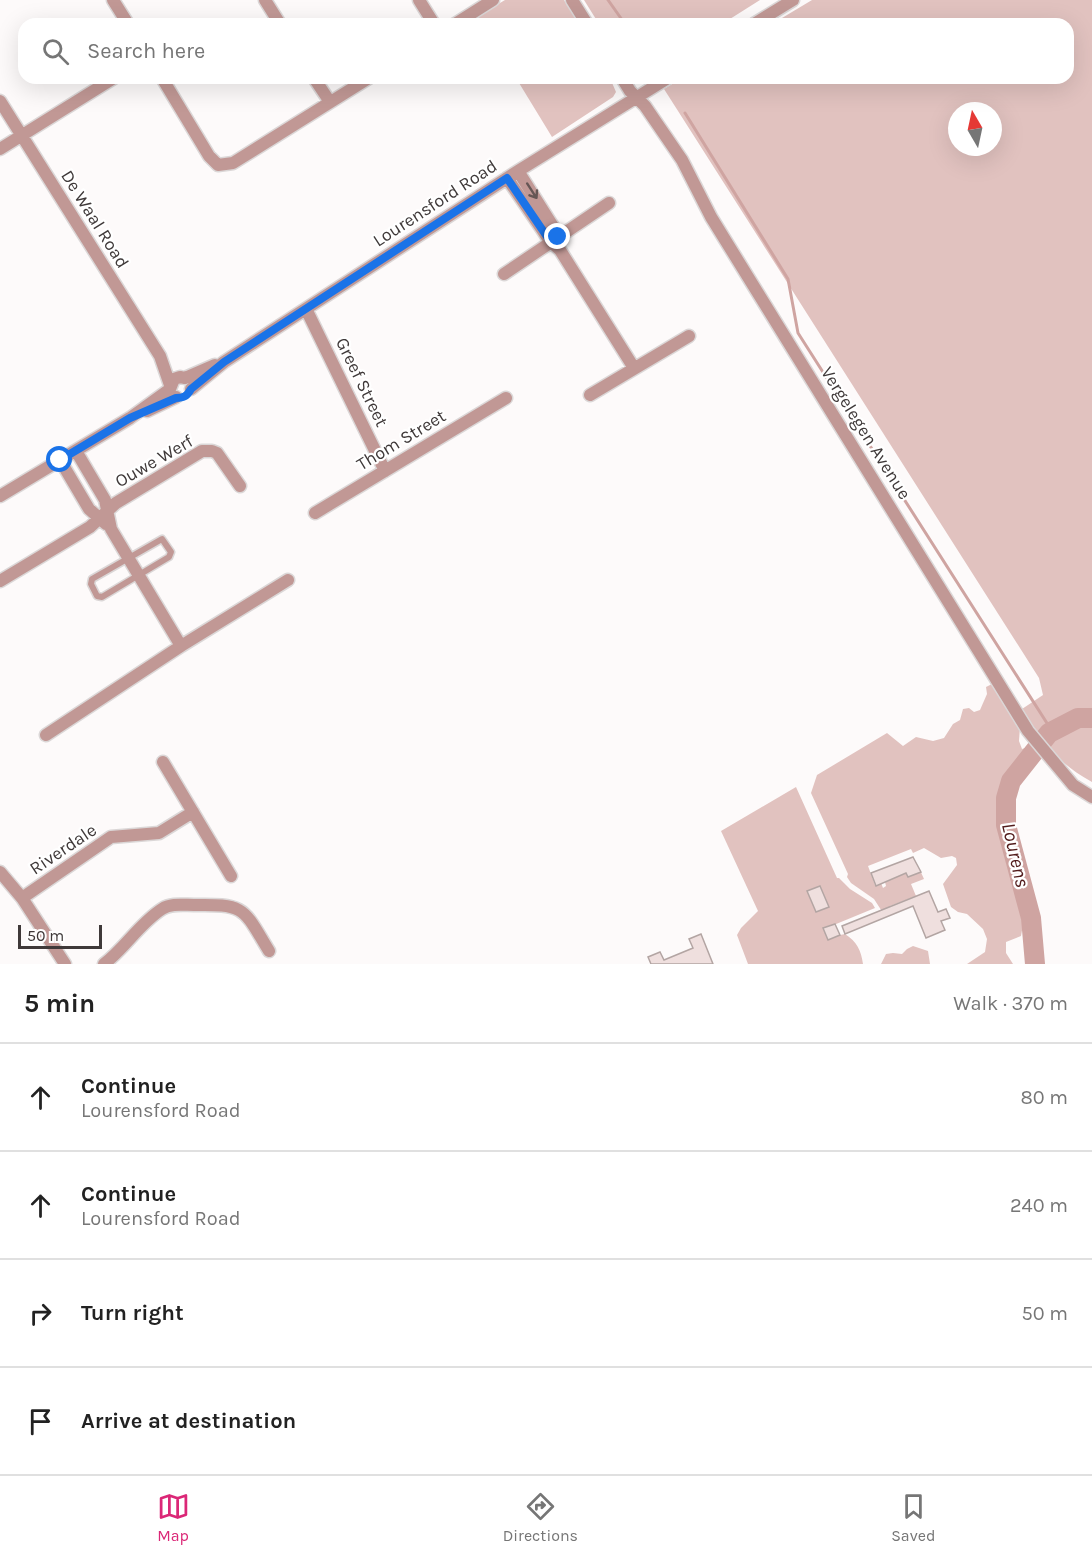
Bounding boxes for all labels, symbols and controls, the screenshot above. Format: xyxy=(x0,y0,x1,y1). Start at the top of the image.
search box xyxy=(18,18,1074,84)
icon: search xyxy=(39,35,72,68)
text: Search here xyxy=(87,38,205,64)
north arrow xyxy=(948,102,1002,156)
street label: Lourensford Road xyxy=(369,155,501,251)
street label: De Waal Road xyxy=(56,166,134,272)
one-way arrow xyxy=(525,183,538,200)
route end xyxy=(544,223,570,249)
street label: Greef Street xyxy=(331,334,393,430)
street label: Vergelegen Avenue xyxy=(816,363,916,503)
street label: Thom Street xyxy=(352,405,450,475)
street label: Ouwe Werf xyxy=(111,429,198,492)
route start xyxy=(46,446,72,472)
street label: Riverdale xyxy=(25,819,101,879)
water label: Lourens xyxy=(997,821,1034,890)
scale bar xyxy=(18,922,102,950)
text: 50 m xyxy=(27,926,64,945)
text: 5 min xyxy=(24,988,95,1019)
text: Walk · 370 m xyxy=(953,992,1068,1015)
text: Continue xyxy=(81,1073,176,1099)
icon: ahead xyxy=(24,1081,57,1114)
text: 80 m xyxy=(1020,1086,1068,1109)
text: Lourensford Road xyxy=(81,1099,241,1122)
text: Continue xyxy=(81,1181,176,1207)
icon: ahead xyxy=(24,1189,57,1222)
text: 240 m xyxy=(1010,1194,1068,1217)
text: Lourensford Road xyxy=(81,1207,241,1230)
icon: right xyxy=(24,1297,57,1330)
text: Turn right xyxy=(81,1300,184,1326)
text: 50 m xyxy=(1021,1302,1068,1325)
icon: arrive xyxy=(24,1405,57,1438)
text: Arrive at destination xyxy=(81,1408,296,1434)
tab: Map xyxy=(157,1490,190,1545)
tab: Directions xyxy=(503,1490,578,1545)
tab: Saved xyxy=(891,1490,935,1545)

